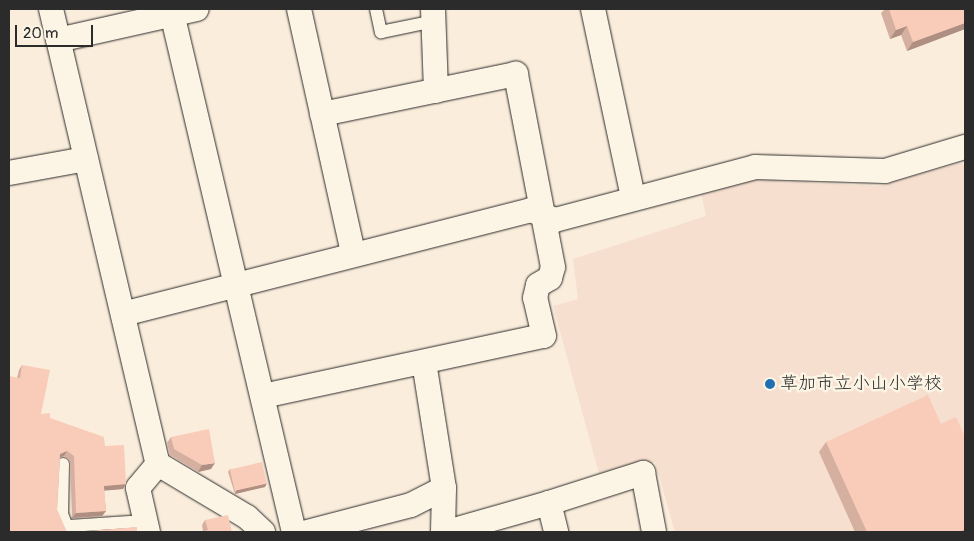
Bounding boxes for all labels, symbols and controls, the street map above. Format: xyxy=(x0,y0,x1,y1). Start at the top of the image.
scale bar xyxy=(18,15,95,47)
text: 20 m xyxy=(23,24,58,43)
place label: 草加市立小山小学校 xyxy=(780,373,942,395)
marker: 草加市立小山小学校 xyxy=(764,378,776,390)

